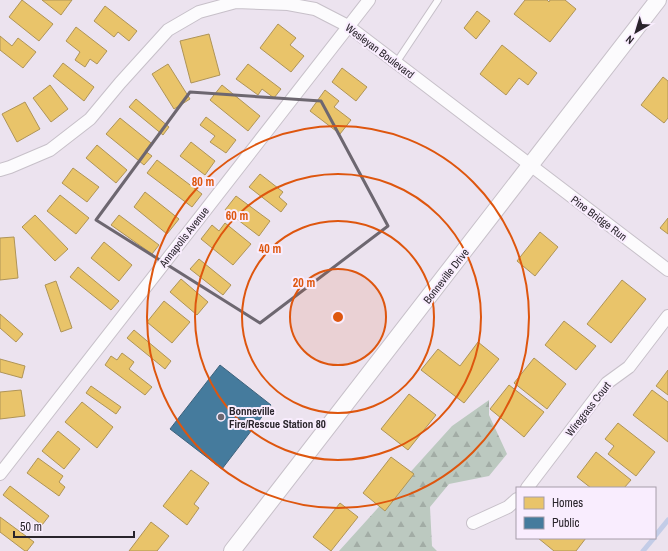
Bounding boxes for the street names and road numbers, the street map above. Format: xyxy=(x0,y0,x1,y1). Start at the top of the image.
street label: Wesleyan Boulevard xyxy=(343,21,417,81)
street label: Pine Bridge Run xyxy=(568,192,630,244)
street label: Annapolis Avenue xyxy=(156,204,212,271)
street label: Bonneville Drive xyxy=(420,246,472,306)
street label: Wiregrass Court xyxy=(562,378,614,439)

